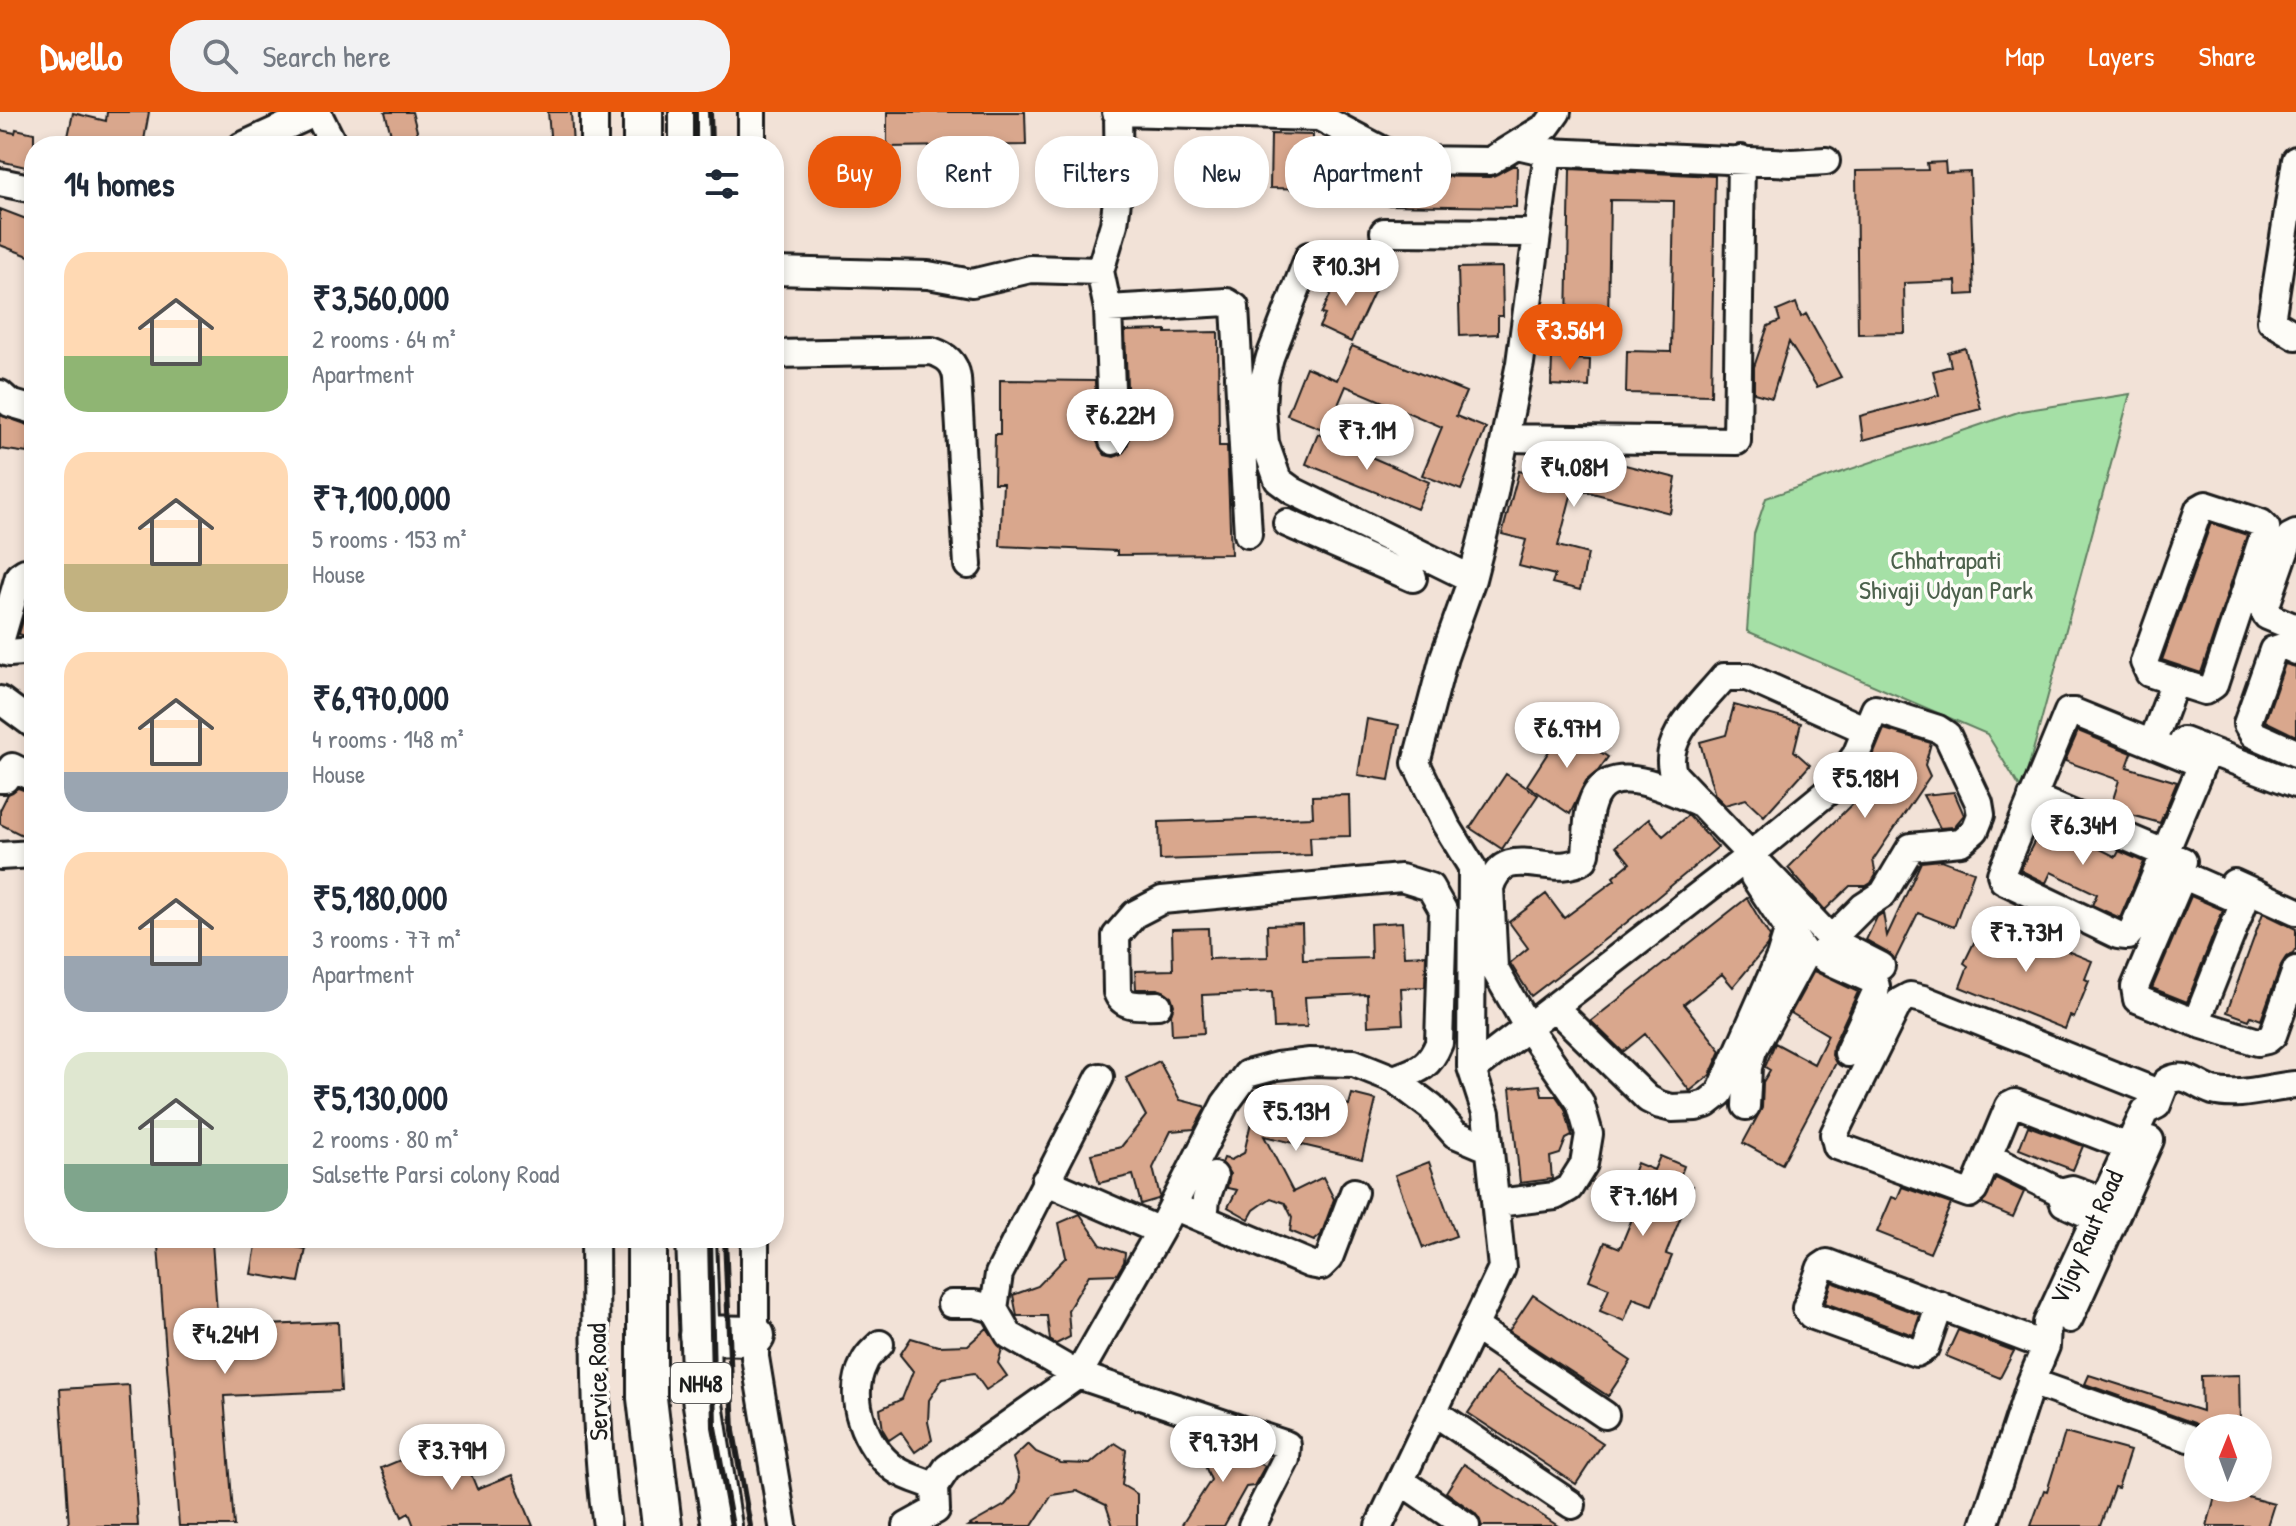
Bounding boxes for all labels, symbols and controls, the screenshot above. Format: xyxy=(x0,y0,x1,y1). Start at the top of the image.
search box xyxy=(170,20,730,92)
text: Dwello xyxy=(40,30,122,82)
icon: search xyxy=(198,34,242,78)
text: Search here xyxy=(262,36,391,76)
text: Map xyxy=(2005,37,2045,75)
text: Layers xyxy=(2089,37,2154,75)
text: Share xyxy=(2198,37,2256,75)
chip: Buy xyxy=(808,136,901,208)
chip: Rent xyxy=(917,136,1019,208)
chip: Filters xyxy=(1035,136,1158,208)
chip: New xyxy=(1174,136,1269,208)
chip: Apartment xyxy=(1285,136,1451,208)
text: 14 homes xyxy=(64,161,175,207)
icon: filters xyxy=(700,162,744,206)
pin: ₹10.3M xyxy=(1281,240,1411,308)
text: ₹10.3M xyxy=(1312,248,1380,283)
text: ₹3,560,000 xyxy=(312,275,449,321)
icon: home xyxy=(128,284,224,380)
pin: ₹3.56M xyxy=(1505,304,1635,372)
text: ₹3.56M xyxy=(1536,312,1604,347)
text: 2 rooms · 64 m² xyxy=(312,321,456,356)
text: Apartment xyxy=(312,356,414,391)
pin: ₹6.22M xyxy=(1055,389,1185,457)
text: ₹6.22M xyxy=(1085,397,1155,432)
pin: ₹7.1M xyxy=(1311,404,1423,472)
text: ₹7.1M xyxy=(1338,412,1396,447)
pin: ₹4.08M xyxy=(1509,441,1639,509)
text: ₹4.08M xyxy=(1540,449,1608,484)
text: ₹7,100,000 xyxy=(312,475,451,521)
icon: home xyxy=(128,484,224,580)
text: 5 rooms · 153 m² xyxy=(312,521,467,556)
park label: Chhatrapati Shivaji Udyan Park xyxy=(1859,542,2033,607)
text: House xyxy=(312,556,365,591)
text: ₹6,970,000 xyxy=(312,675,449,721)
icon: home xyxy=(128,684,224,780)
pin: ₹6.97M xyxy=(1502,702,1632,770)
text: ₹6.97M xyxy=(1533,710,1601,745)
text: 4 rooms · 148 m² xyxy=(312,721,464,756)
pin: ₹5.18M xyxy=(1800,752,1930,820)
text: House xyxy=(312,756,365,791)
text: ₹5.18M xyxy=(1831,760,1899,795)
pin: ₹6.34M xyxy=(2018,799,2148,867)
text: ₹6.34M xyxy=(2049,807,2117,842)
text: ₹5,180,000 xyxy=(312,875,448,921)
icon: home xyxy=(128,884,224,980)
pin: ₹7.73M xyxy=(1961,906,2091,974)
text: ₹7.73M xyxy=(1989,914,2063,949)
text: 3 rooms · 77 m² xyxy=(312,921,461,956)
text: Apartment xyxy=(312,956,414,991)
text: ₹5,130,000 xyxy=(312,1075,448,1121)
icon: home xyxy=(128,1084,224,1180)
pin: ₹5.13M xyxy=(1231,1085,1361,1153)
text: ₹5.13M xyxy=(1262,1093,1330,1128)
text: 2 rooms · 80 m² xyxy=(312,1121,459,1156)
text: Salsette Parsi colony Road xyxy=(312,1156,559,1191)
street label: Vijay Raut Road xyxy=(2041,1164,2131,1310)
pin: ₹7.16M xyxy=(1578,1170,1708,1238)
text: ₹7.16M xyxy=(1609,1178,1677,1213)
pin: ₹4.24M xyxy=(160,1308,290,1376)
text: ₹4.24M xyxy=(191,1316,259,1351)
street label: Service Road xyxy=(578,1323,616,1441)
road number: NH48 xyxy=(671,1363,731,1403)
north arrow xyxy=(2184,1414,2272,1502)
map controls xyxy=(2184,1414,2272,1502)
pin: ₹9.73M xyxy=(1158,1416,1288,1484)
pin: ₹3.79M xyxy=(387,1424,517,1492)
text: ₹9.73M xyxy=(1188,1424,1258,1459)
text: ₹3.79M xyxy=(417,1432,487,1467)

